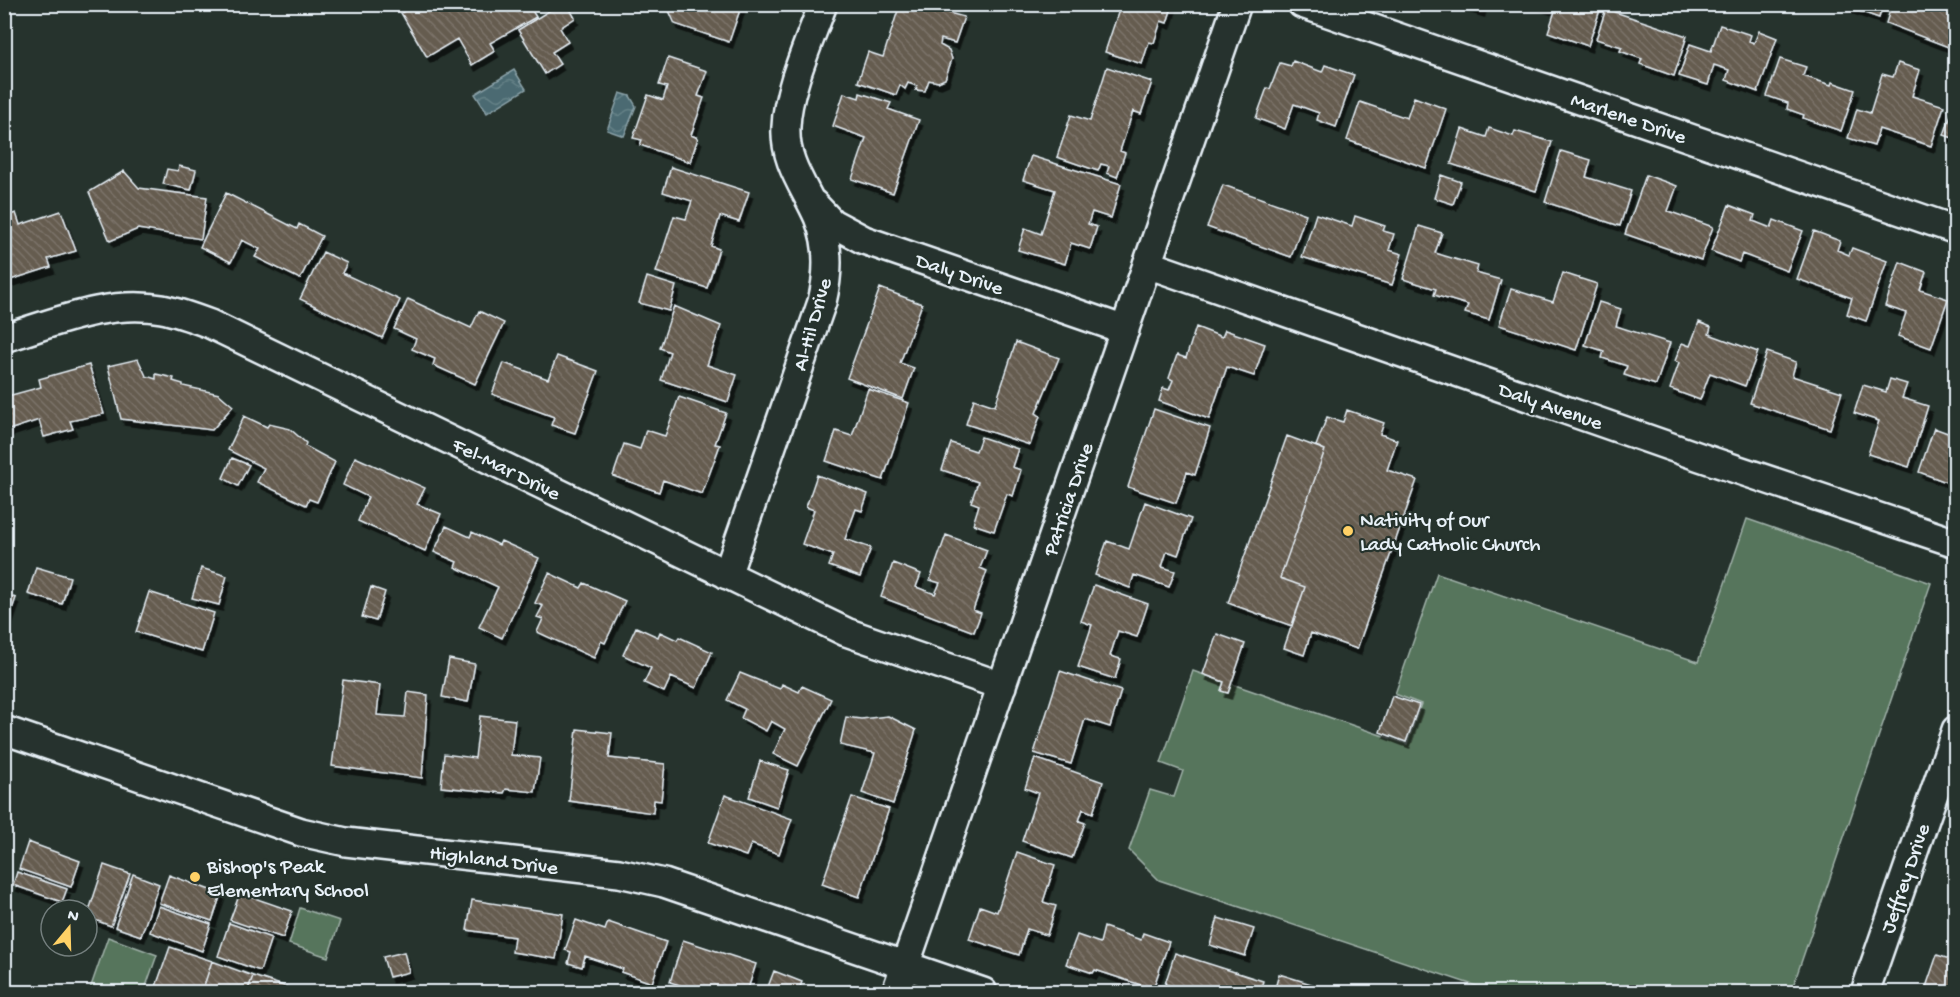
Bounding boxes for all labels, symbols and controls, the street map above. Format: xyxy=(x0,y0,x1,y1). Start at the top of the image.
street label: Marlene Drive xyxy=(1567,89,1690,152)
street label: Daly Drive xyxy=(910,249,1007,303)
street label: Al-Hil Drive xyxy=(789,274,840,374)
street label: Daly Avenue xyxy=(1493,378,1606,438)
street label: Fel-Mar Drive xyxy=(446,434,565,509)
street label: Patricia Drive xyxy=(1039,439,1102,561)
place label: Nativity of Our Lady Catholic Church xyxy=(1360,510,1540,559)
marker: Nativity of Our Lady Catholic Church xyxy=(1341,524,1355,538)
street label: Jeffrey Drive xyxy=(1877,820,1938,937)
street label: Highland Drive xyxy=(428,842,560,883)
place label: Bishop's Peak Elementary School xyxy=(206,856,369,905)
marker: Bishop's Peak Elementary School xyxy=(188,870,202,884)
north arrow xyxy=(39,898,99,958)
text: N xyxy=(65,906,81,928)

